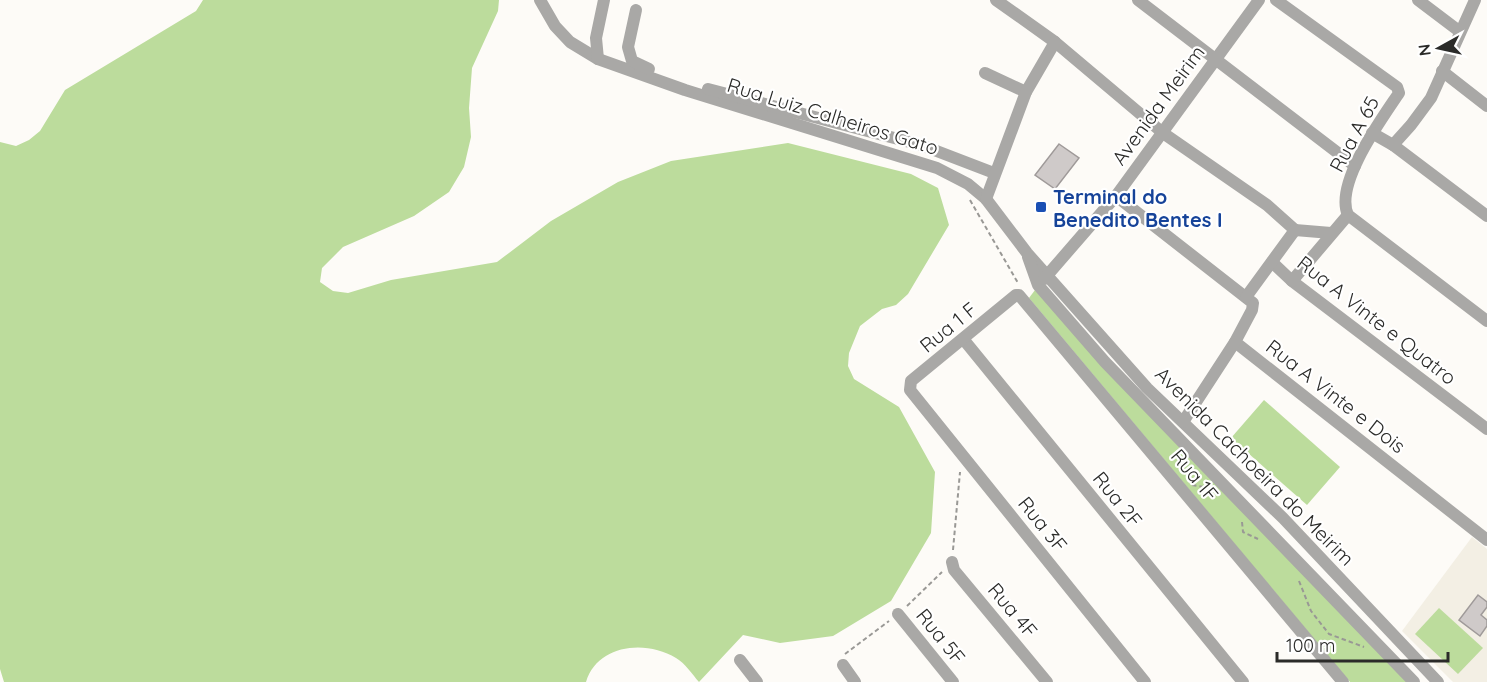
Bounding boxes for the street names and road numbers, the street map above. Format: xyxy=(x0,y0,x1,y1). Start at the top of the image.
street label: Avenida Meirim xyxy=(1106,40,1210,170)
street label: Rua Luiz Calheiros Gato xyxy=(724,72,942,160)
street label: Rua A 65 xyxy=(1324,92,1384,176)
street label: Rua A Vinte e Quatro xyxy=(1292,250,1462,390)
street label: Rua 1 F xyxy=(914,296,982,358)
street label: Rua A Vinte e Dois xyxy=(1261,334,1411,458)
street label: Avenida Cachoeira do Meirim xyxy=(1150,361,1360,571)
street label: Rua 1F xyxy=(1166,444,1224,506)
street label: Rua 2F xyxy=(1088,466,1148,532)
street label: Rua 3F xyxy=(1013,491,1073,557)
street label: Rua 4F xyxy=(983,577,1043,643)
street label: Rua 5F xyxy=(911,603,971,669)

